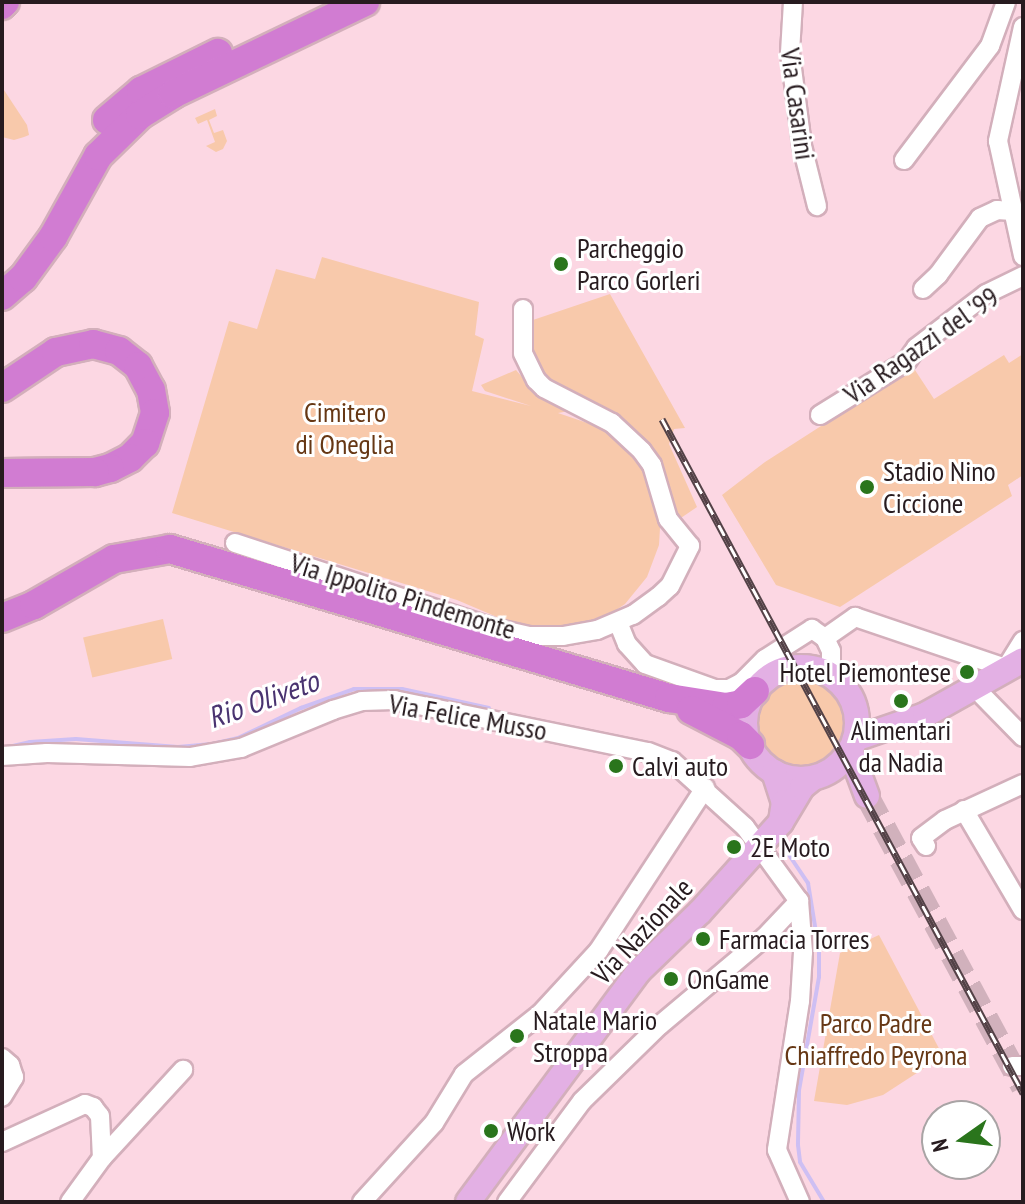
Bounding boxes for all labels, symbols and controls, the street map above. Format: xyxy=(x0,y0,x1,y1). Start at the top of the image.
street label: Via Casarini xyxy=(774,46,822,162)
place label: Parcheggio Parco Gorleri xyxy=(577,231,701,297)
marker: Parcheggio Parco Gorleri xyxy=(552,255,570,273)
street label: Via Ragazzi del '99 xyxy=(837,279,1005,411)
park label: Cimitero di Oneglia xyxy=(295,395,395,461)
place label: Stadio Nino Ciccione xyxy=(883,454,996,520)
marker: Stadio Nino Ciccione xyxy=(858,478,876,496)
street label: Via Ippolito Pindemonte xyxy=(286,546,520,646)
place label: Hotel Piemontese xyxy=(779,655,951,689)
water label: Rio Oliveto xyxy=(203,662,323,736)
marker: Hotel Piemontese xyxy=(958,663,976,681)
street label: Via Felice Musso xyxy=(386,687,550,747)
marker: Alimentari da Nadia xyxy=(892,692,910,710)
place label: Alimentari da Nadia xyxy=(851,713,951,779)
place label: Calvi auto xyxy=(632,749,728,783)
marker: Calvi auto xyxy=(607,757,625,775)
place label: 2E Moto xyxy=(750,830,830,864)
marker: 2E Moto xyxy=(725,838,743,856)
street label: Via Nazionale xyxy=(585,871,699,991)
place label: Farmacia Torres xyxy=(719,922,870,956)
marker: Farmacia Torres xyxy=(694,930,712,948)
place label: OnGame xyxy=(687,962,769,996)
marker: OnGame xyxy=(662,970,680,988)
place label: Natale Mario Stroppa xyxy=(533,1003,657,1069)
park label: Parco Padre Chiaffredo Peyrona xyxy=(785,1006,967,1072)
marker: Natale Mario Stroppa xyxy=(508,1027,526,1045)
north arrow xyxy=(921,1100,1001,1180)
place label: Work xyxy=(507,1114,555,1148)
marker: Work xyxy=(482,1122,500,1140)
text: N xyxy=(925,1136,955,1154)

